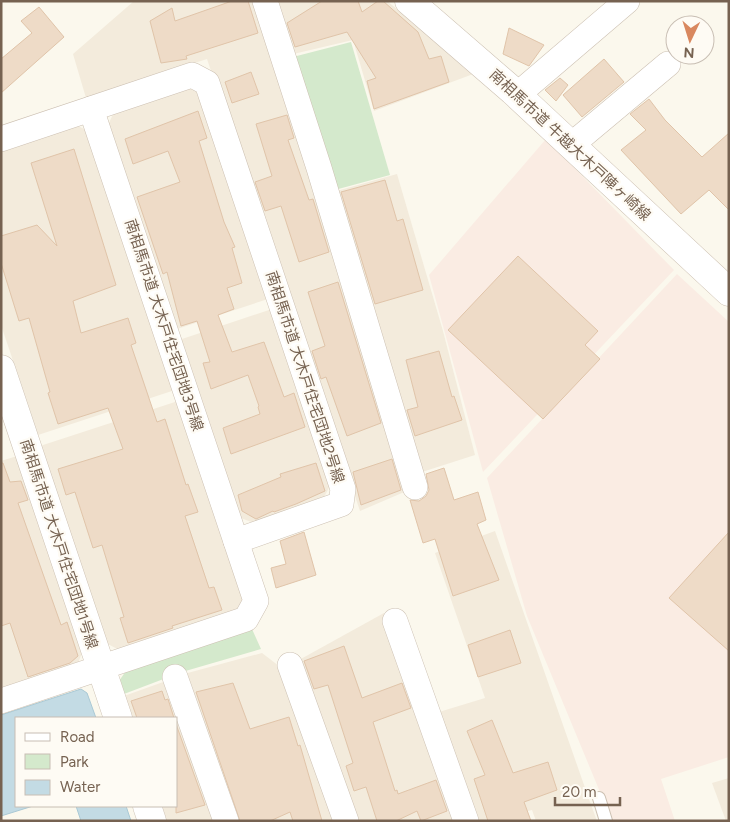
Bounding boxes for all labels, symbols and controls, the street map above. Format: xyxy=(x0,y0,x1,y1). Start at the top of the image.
north arrow xyxy=(665,15,715,65)
text: N xyxy=(683,44,695,61)
street label: 南相馬市道 牛越大木戸陣ヶ崎線 xyxy=(486,66,654,224)
street label: 南相馬市道 大木戸住宅団地3号線 xyxy=(121,217,207,433)
street label: 南相馬市道 大木戸住宅団地2号線 xyxy=(262,269,348,485)
street label: 南相馬市道 大木戸住宅団地1号線 xyxy=(16,437,102,651)
legend xyxy=(15,717,178,807)
text: Road xyxy=(60,728,95,746)
text: Park xyxy=(60,753,89,771)
scale bar xyxy=(555,774,620,806)
text: Water xyxy=(60,778,100,796)
text: 20 m xyxy=(562,783,596,801)

